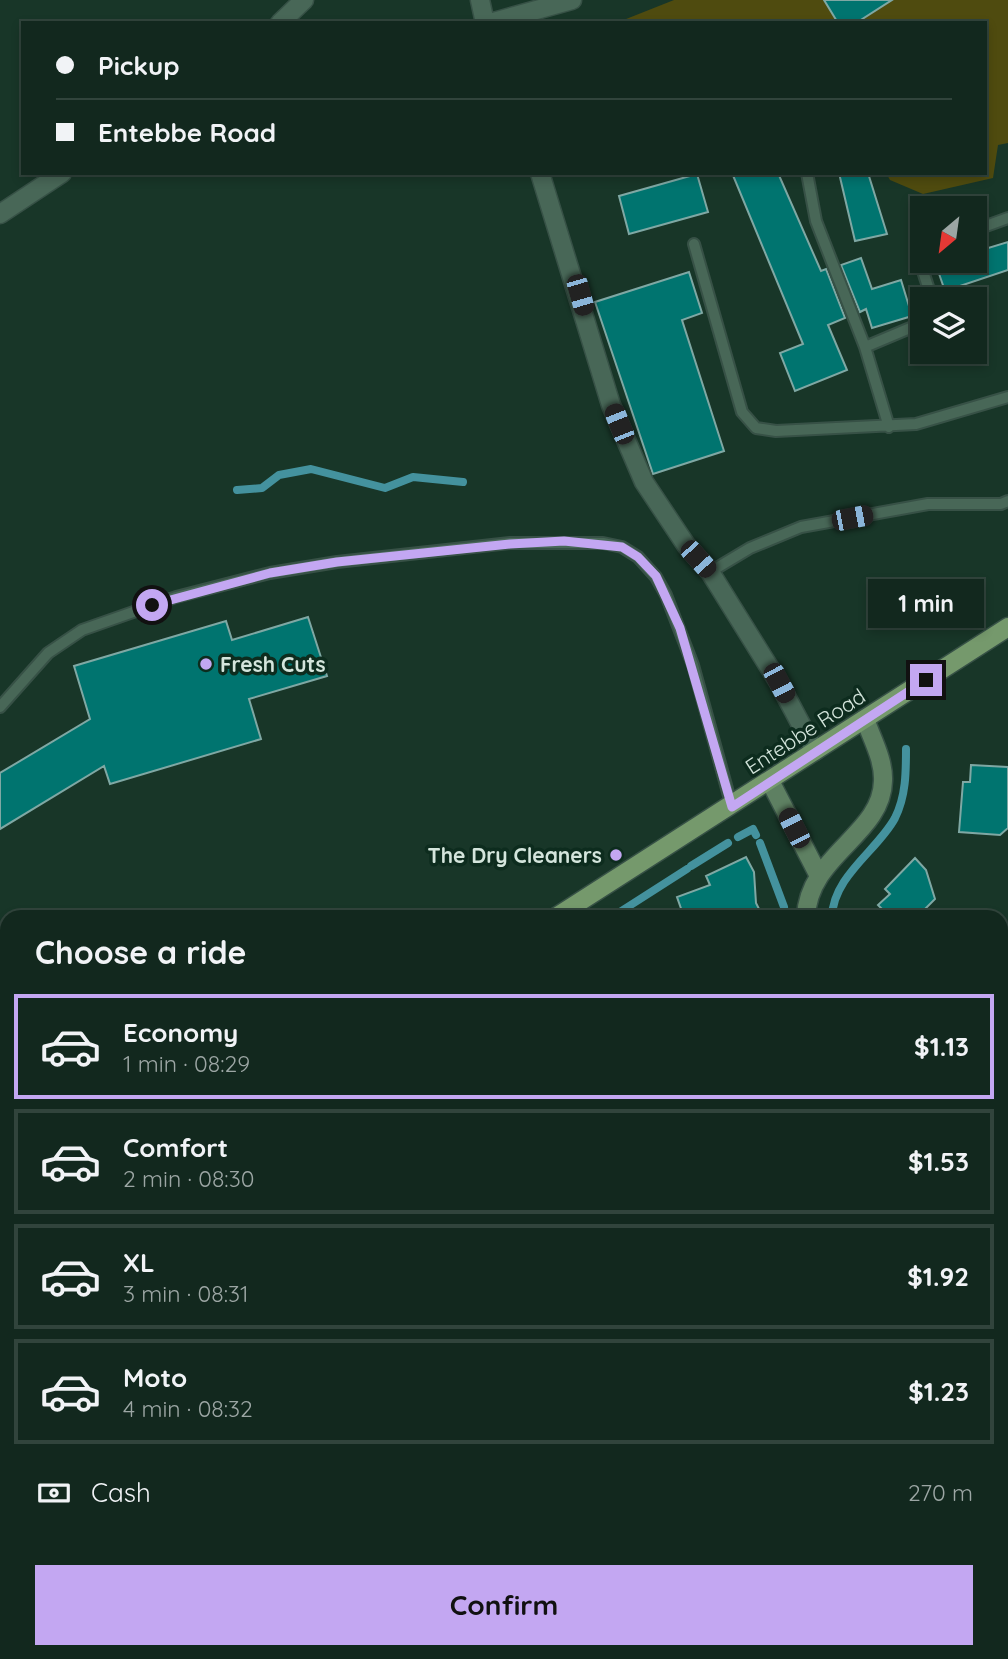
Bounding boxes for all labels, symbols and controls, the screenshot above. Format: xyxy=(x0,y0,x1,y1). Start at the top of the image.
text: Pickup xyxy=(98,49,180,82)
text: Entebbe Road xyxy=(98,116,276,149)
north arrow xyxy=(910,196,987,273)
map controls xyxy=(910,196,987,364)
car xyxy=(565,272,596,318)
button: layers xyxy=(910,287,987,364)
car xyxy=(602,401,637,447)
car xyxy=(830,504,875,532)
car xyxy=(677,536,720,582)
callout: 1 min xyxy=(868,578,984,628)
route start xyxy=(136,589,168,621)
text: 1 min xyxy=(898,589,954,618)
place label: Fresh Cuts xyxy=(220,651,326,677)
marker: Fresh Cuts xyxy=(198,656,214,672)
car xyxy=(760,660,799,706)
route end xyxy=(910,664,942,696)
street label: Entebbe Road xyxy=(740,682,870,780)
car xyxy=(776,805,813,851)
place label: The Dry Cleaners xyxy=(428,842,602,868)
marker: The Dry Cleaners xyxy=(608,847,624,863)
text: Choose a ride xyxy=(35,932,247,972)
icon: car xyxy=(39,1015,102,1078)
text: Economy xyxy=(123,1016,238,1049)
text: $1.13 xyxy=(914,1030,969,1063)
text: 1 min · 08:29 xyxy=(123,1049,250,1078)
icon: car xyxy=(39,1130,102,1193)
text: Comfort xyxy=(123,1131,228,1164)
text: $1.53 xyxy=(908,1145,969,1178)
text: 2 min · 08:30 xyxy=(123,1164,254,1193)
icon: car xyxy=(39,1245,102,1308)
text: XL xyxy=(123,1246,155,1279)
text: $1.92 xyxy=(907,1260,969,1293)
text: 3 min · 08:31 xyxy=(123,1279,249,1308)
icon: car xyxy=(39,1360,102,1423)
text: Moto xyxy=(123,1361,187,1394)
text: $1.23 xyxy=(908,1375,969,1408)
text: 4 min · 08:32 xyxy=(123,1394,253,1423)
icon: cash xyxy=(35,1474,73,1512)
text: Cash xyxy=(91,1476,151,1509)
text: 270 m xyxy=(908,1478,973,1507)
button: Confirm xyxy=(35,1565,973,1645)

